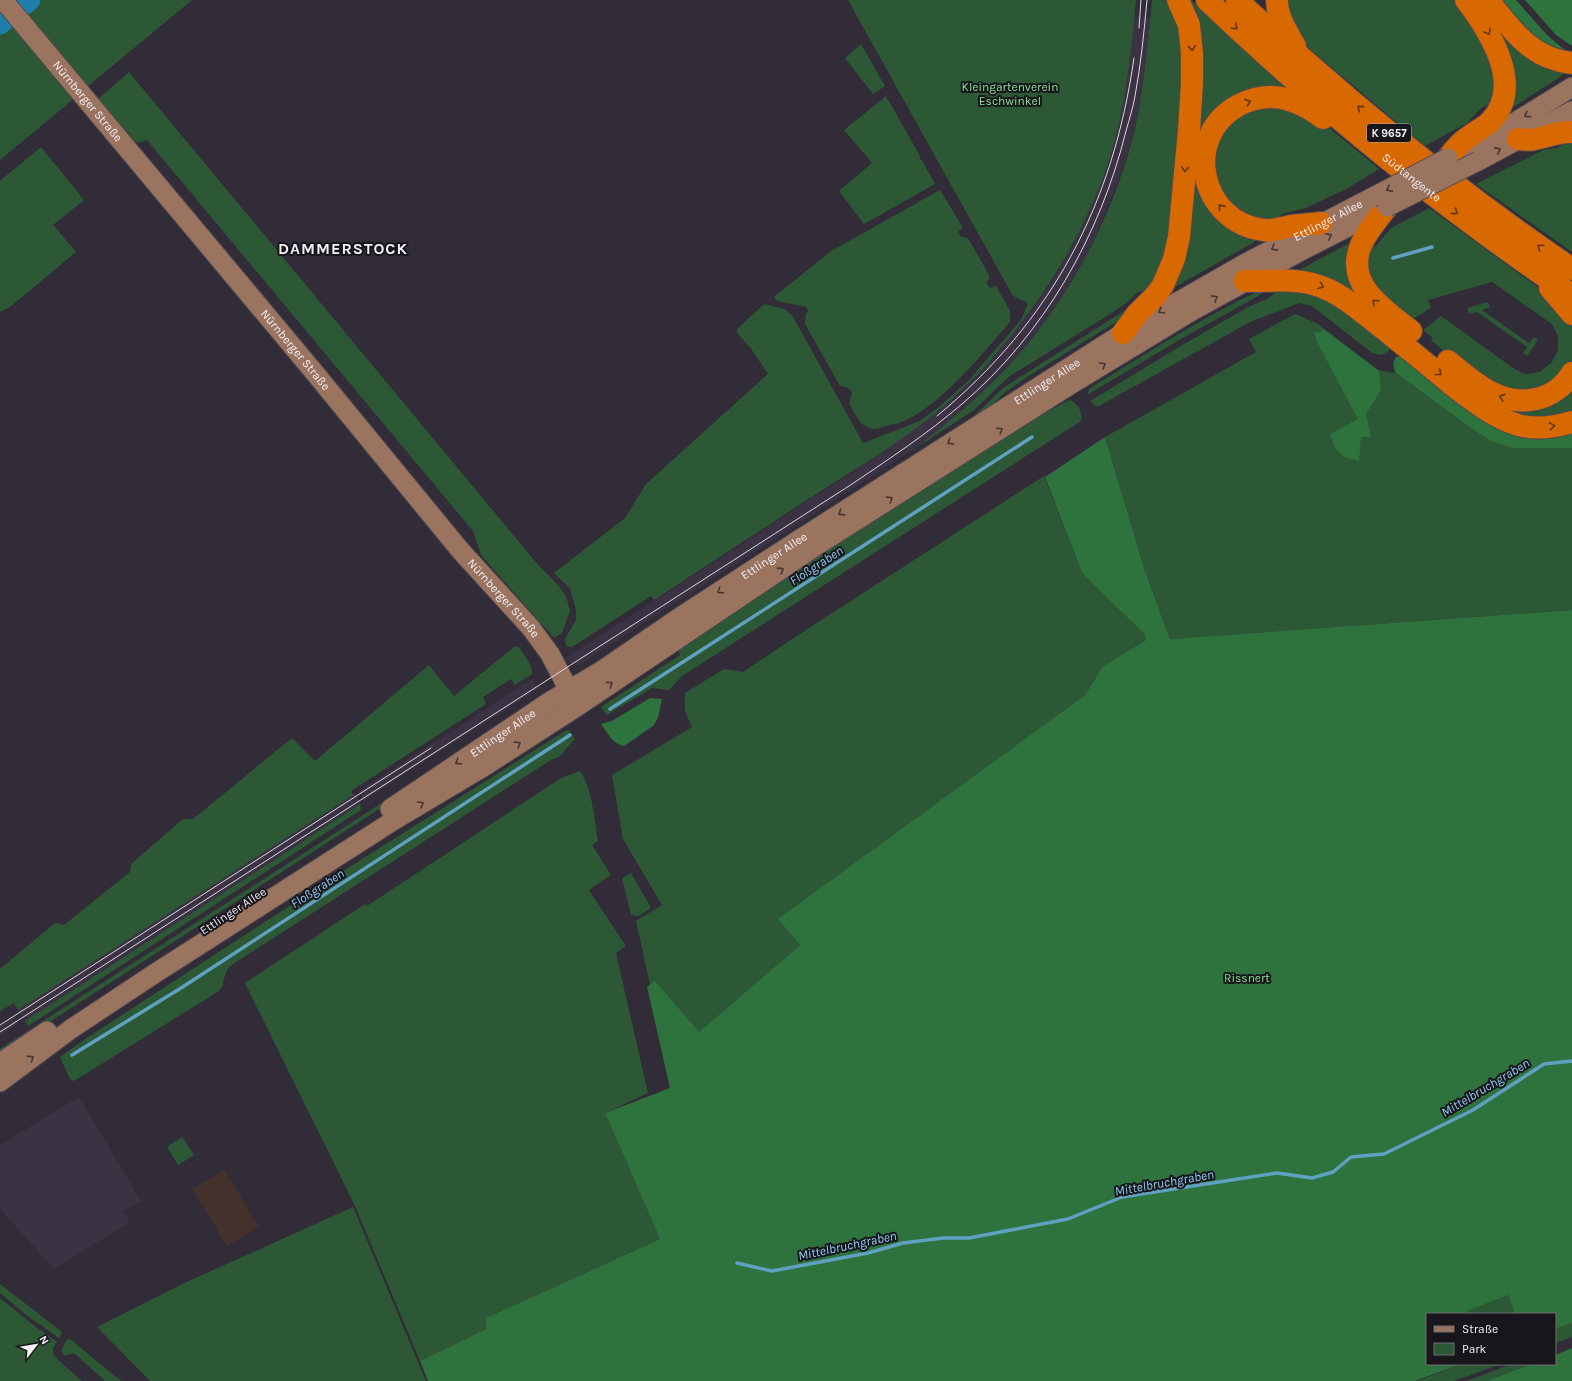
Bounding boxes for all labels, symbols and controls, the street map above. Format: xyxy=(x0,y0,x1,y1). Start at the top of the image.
one-way arrow xyxy=(1230,22,1238,30)
one-way arrow xyxy=(1484,28,1491,35)
one-way arrow xyxy=(1187,45,1196,51)
street label: Nürnberger Straße xyxy=(50,58,125,144)
park label: Kleingartenverein Eschwinkel xyxy=(962,80,1058,108)
one-way arrow xyxy=(1244,98,1251,106)
one-way arrow xyxy=(1357,106,1365,113)
one-way arrow xyxy=(1524,110,1531,118)
road number: K 9657 xyxy=(1367,124,1411,142)
one-way arrow xyxy=(1494,147,1501,155)
street label: Südtangente xyxy=(1379,150,1444,205)
one-way arrow xyxy=(1181,166,1190,172)
one-way arrow xyxy=(1386,184,1393,191)
street label: Ettlinger Allee xyxy=(1291,197,1365,244)
one-way arrow xyxy=(1218,205,1225,212)
one-way arrow xyxy=(1451,207,1458,214)
one-way arrow xyxy=(1325,234,1332,241)
district label: DAMMERSTOCK xyxy=(278,239,408,258)
one-way arrow xyxy=(1271,243,1278,251)
one-way arrow xyxy=(1537,245,1544,252)
one-way arrow xyxy=(1317,282,1324,290)
one-way arrow xyxy=(1210,295,1218,303)
one-way arrow xyxy=(1372,299,1380,307)
street label: Nürnberger Straße xyxy=(258,307,333,393)
one-way arrow xyxy=(1158,307,1165,314)
street label: Ettlinger Allee xyxy=(1011,355,1083,408)
one-way arrow xyxy=(1099,362,1106,370)
one-way arrow xyxy=(1434,369,1441,376)
one-way arrow xyxy=(1499,394,1506,402)
one-way arrow xyxy=(1549,422,1556,431)
one-way arrow xyxy=(996,427,1003,434)
one-way arrow xyxy=(948,438,955,445)
one-way arrow xyxy=(886,497,893,504)
one-way arrow xyxy=(838,508,845,515)
street label: Ettlinger Allee xyxy=(738,529,810,583)
water label: Floßgraben xyxy=(787,543,846,588)
street label: Nürnberger Straße xyxy=(465,556,543,640)
one-way arrow xyxy=(777,567,784,574)
one-way arrow xyxy=(717,586,724,594)
one-way arrow xyxy=(606,682,613,689)
street label: Ettlinger Allee xyxy=(467,706,538,760)
one-way arrow xyxy=(514,742,521,749)
one-way arrow xyxy=(456,757,463,764)
one-way arrow xyxy=(417,801,424,808)
water label: Floßgraben xyxy=(288,866,347,911)
street label: Ettlinger Allee xyxy=(197,884,269,938)
park label: Rissnert xyxy=(1224,971,1270,985)
one-way arrow xyxy=(27,1055,34,1063)
water label: Mittelbruchgraben xyxy=(1438,1055,1532,1120)
water label: Mittelbruchgraben xyxy=(1113,1166,1215,1199)
water label: Mittelbruchgraben xyxy=(796,1228,898,1263)
legend xyxy=(1426,1313,1556,1365)
text: Straße xyxy=(1462,1322,1498,1336)
north arrow xyxy=(16,1325,56,1365)
text: N xyxy=(37,1333,52,1347)
text: Park xyxy=(1462,1342,1487,1356)

